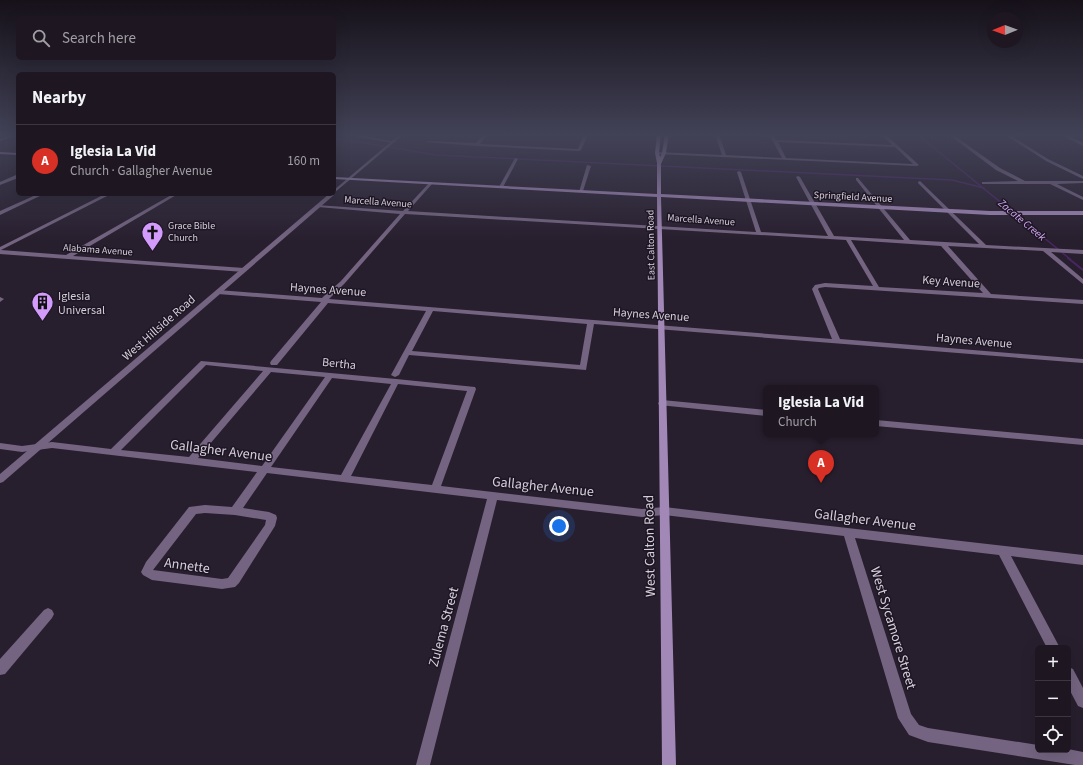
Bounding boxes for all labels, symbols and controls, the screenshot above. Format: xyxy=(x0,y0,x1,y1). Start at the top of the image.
north arrow xyxy=(987,12,1023,48)
search box xyxy=(16,16,336,60)
icon: search xyxy=(30,27,52,49)
text: Search here xyxy=(62,28,136,49)
text: Nearby xyxy=(32,86,86,110)
text: Iglesia La Vid xyxy=(70,141,156,162)
text: A xyxy=(41,152,49,170)
text: 160 m xyxy=(287,152,320,170)
text: Church · Gallagher Avenue xyxy=(70,162,212,180)
street label: Springfield Avenue xyxy=(813,188,893,206)
street label: Marcella Avenue xyxy=(344,193,412,211)
water label: Zacate Creek xyxy=(994,195,1050,245)
street label: East Calton Road xyxy=(643,210,659,280)
street label: Marcella Avenue xyxy=(667,211,735,229)
church icon: Grace Bible Church xyxy=(140,219,166,252)
place label: Grace Bible Church xyxy=(168,219,215,245)
street label: Alabama Avenue xyxy=(63,241,133,259)
street label: Key Avenue xyxy=(922,272,980,293)
street label: Haynes Avenue xyxy=(289,279,367,301)
place label: Iglesia Universal xyxy=(58,288,105,319)
building icon: Iglesia Universal xyxy=(30,290,56,323)
street label: West Hillside Road xyxy=(119,291,199,365)
street label: Haynes Avenue xyxy=(612,304,690,326)
street label: Haynes Avenue xyxy=(935,329,1013,353)
street label: Bertha xyxy=(321,354,357,374)
popup xyxy=(763,385,879,437)
text: Iglesia La Vid xyxy=(778,392,864,413)
text: Church xyxy=(778,413,817,431)
street label: Gallagher Avenue xyxy=(169,435,273,467)
pin: A xyxy=(808,450,834,483)
street label: Gallagher Avenue xyxy=(491,472,595,502)
street label: West Calton Road xyxy=(639,495,661,597)
street label: Gallagher Avenue xyxy=(813,504,917,536)
your location xyxy=(549,516,569,536)
street label: Annette xyxy=(163,553,211,579)
street label: West Sycamore Street xyxy=(865,564,921,692)
street label: Zulema Street xyxy=(424,585,464,669)
map controls xyxy=(1035,645,1071,753)
button: + xyxy=(1035,645,1071,681)
button: − xyxy=(1035,681,1071,717)
button: locate xyxy=(1035,717,1071,753)

